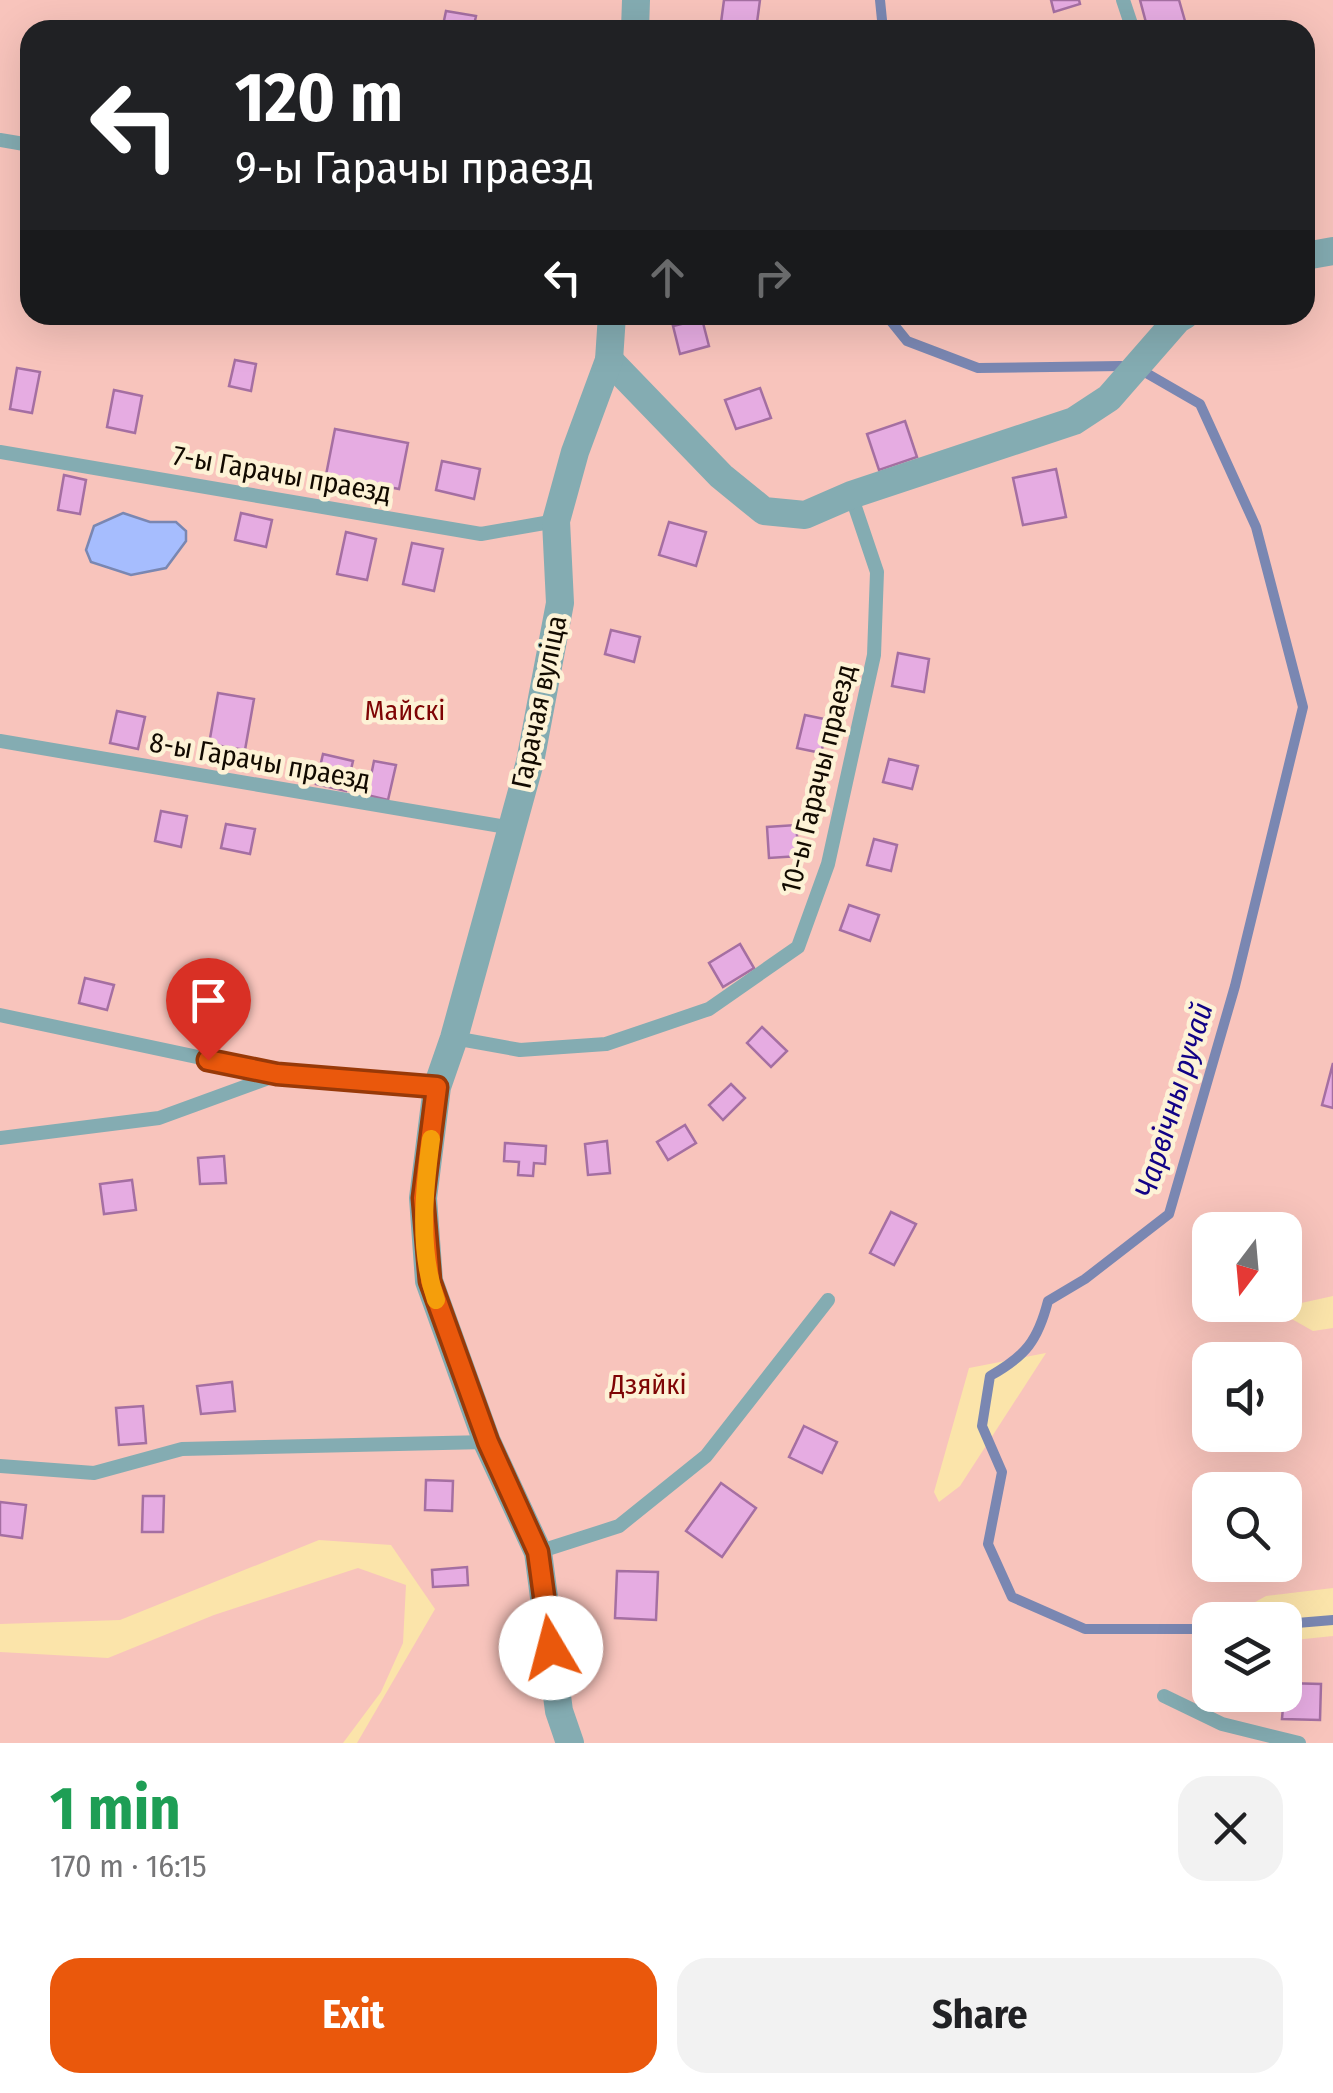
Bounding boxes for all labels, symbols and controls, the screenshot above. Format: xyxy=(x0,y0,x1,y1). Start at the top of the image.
text: 120 m xyxy=(235,56,403,140)
icon: left xyxy=(70,60,200,190)
text: 9-ы Гарачы праезд xyxy=(235,141,593,195)
icon: left xyxy=(535,250,590,305)
icon: ahead xyxy=(640,250,695,305)
icon: right xyxy=(745,250,800,305)
street label: 7-ы Гарачы праезд xyxy=(170,439,394,509)
street label: Гарачая вуліца xyxy=(505,612,573,792)
street label: 10-ы Гарачы праезд xyxy=(774,661,862,897)
park label: Майскі xyxy=(365,694,445,727)
street label: 8-ы Гарачы праезд xyxy=(147,725,373,797)
pin xyxy=(166,958,251,1061)
icon: arrive xyxy=(181,973,236,1028)
water label: Чарвічны ручай xyxy=(1127,998,1221,1202)
north arrow xyxy=(1192,1212,1302,1322)
map controls xyxy=(1192,1212,1302,1712)
button: sound xyxy=(1192,1342,1302,1452)
park label: Дзяйкі xyxy=(608,1368,687,1401)
button: search xyxy=(1192,1472,1302,1582)
position arrow xyxy=(499,1596,603,1700)
button: layers xyxy=(1192,1602,1302,1712)
text: 1 min xyxy=(50,1773,181,1845)
button: close xyxy=(1178,1776,1283,1881)
text: 170 m · 16:15 xyxy=(50,1847,207,1885)
button: Exit xyxy=(50,1958,657,2073)
button: Share xyxy=(677,1958,1283,2073)

